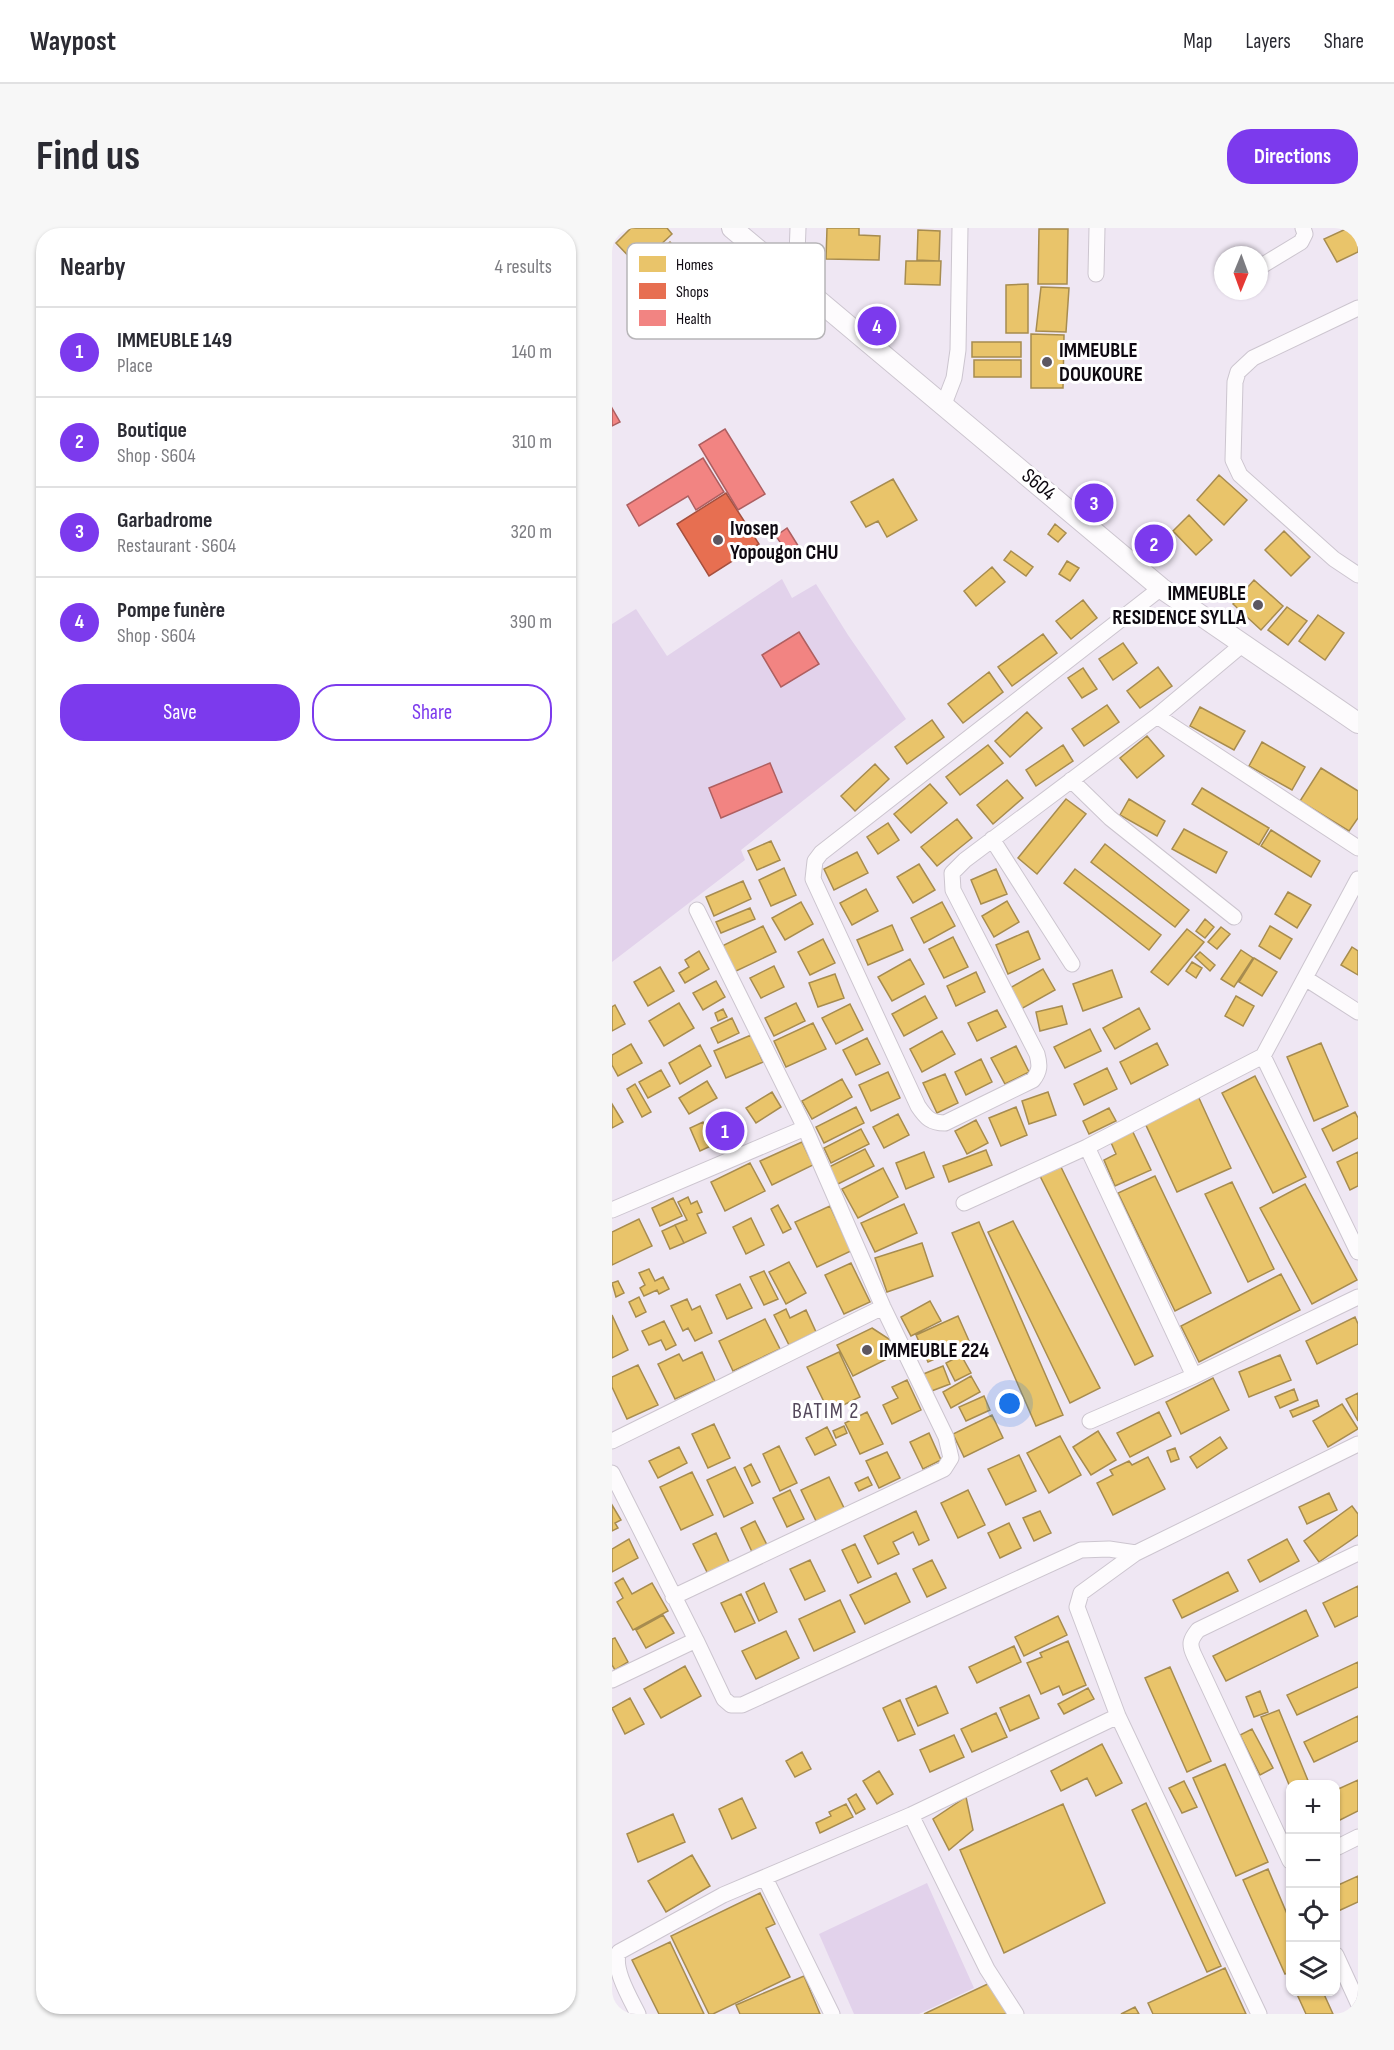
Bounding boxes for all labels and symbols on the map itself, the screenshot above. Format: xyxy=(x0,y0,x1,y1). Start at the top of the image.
legend xyxy=(627,243,825,339)
north arrow xyxy=(1214,246,1268,300)
text: Homes xyxy=(676,256,713,275)
text: Shops xyxy=(676,283,709,302)
pin: 4 xyxy=(858,304,896,348)
text: Health xyxy=(676,310,711,329)
place label: IMMEUBLE DOUKOURE xyxy=(1059,338,1143,387)
marker: IMMEUBLE DOUKOURE xyxy=(1040,355,1054,369)
street label: S604 xyxy=(1017,463,1061,506)
pin: 3 xyxy=(1074,480,1114,526)
place label: Ivosep Yopougon CHU xyxy=(730,516,838,565)
pin: 2 xyxy=(1134,522,1174,566)
marker: Ivosep Yopougon CHU xyxy=(711,533,725,547)
place label: IMMEUBLE RESIDENCE SYLLA xyxy=(1112,581,1247,630)
marker: IMMEUBLE RESIDENCE SYLLA xyxy=(1251,598,1265,612)
pin: 1 xyxy=(706,1108,744,1154)
place label: IMMEUBLE 224 xyxy=(879,1338,989,1363)
marker: IMMEUBLE 224 xyxy=(860,1343,874,1357)
your location xyxy=(995,1389,1024,1418)
district label: BATIM 2 xyxy=(792,1398,860,1425)

